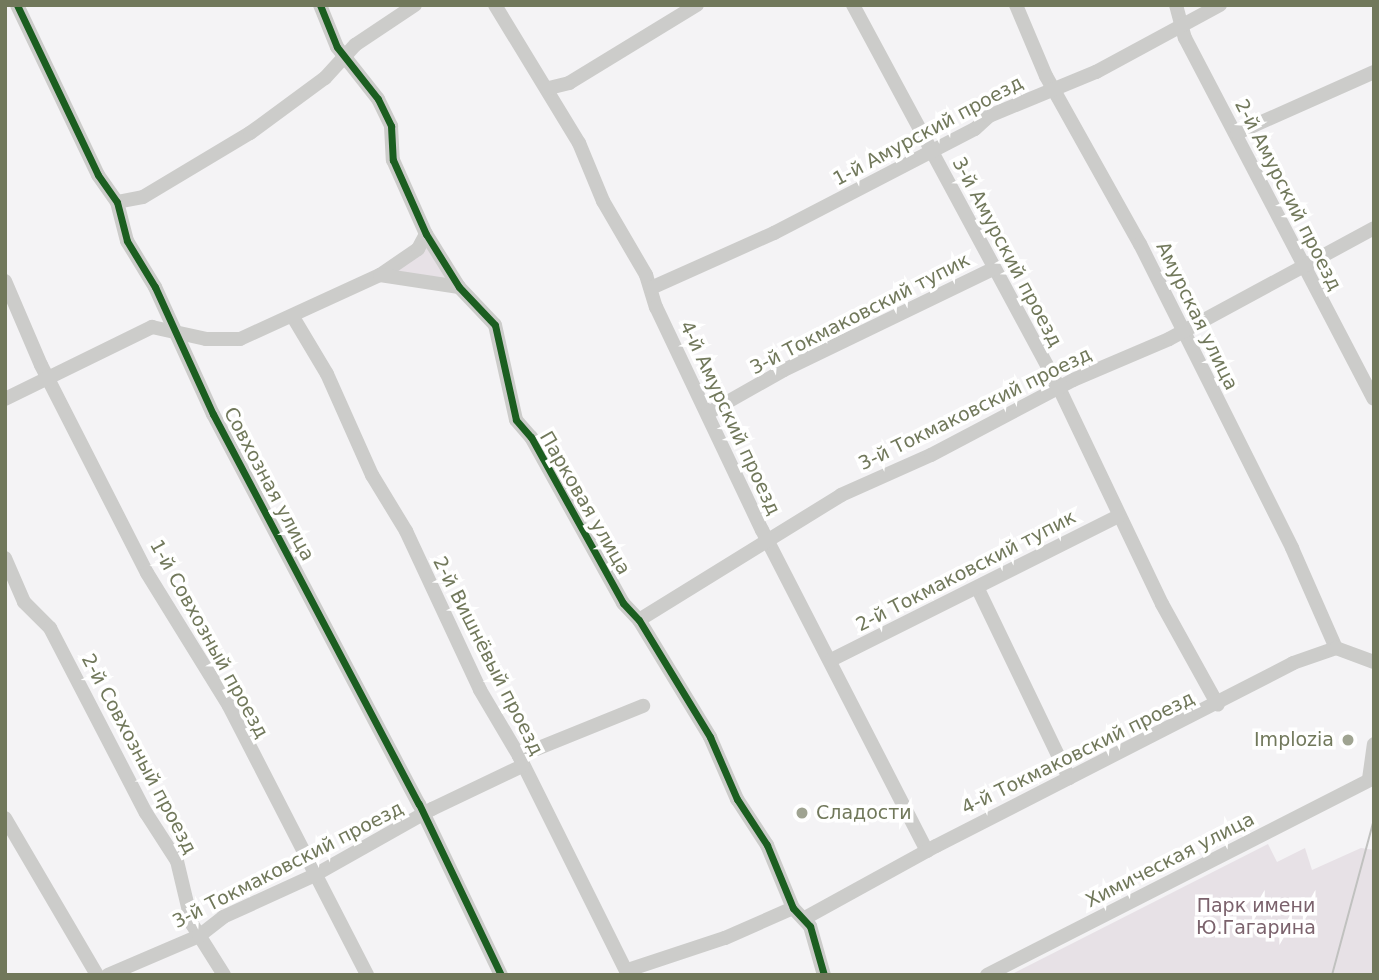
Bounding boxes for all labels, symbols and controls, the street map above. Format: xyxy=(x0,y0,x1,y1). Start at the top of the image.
street label: 1-й Амурский проезд xyxy=(829,71,1027,191)
street label: 2-й Амурский проезд xyxy=(1230,96,1346,294)
street label: 3-й Амурский проезд xyxy=(947,153,1067,351)
street label: Амурская улица xyxy=(1151,238,1243,394)
street label: 3-й Токмаковский тупик xyxy=(746,249,974,379)
street label: 4-й Амурский проезд xyxy=(675,317,785,519)
street label: 3-й Токмаковский проезд xyxy=(855,343,1095,475)
street label: Совхозная улица xyxy=(219,403,319,565)
street label: Парковая улица xyxy=(535,427,635,579)
street label: 2-й Токмаковский тупик xyxy=(852,506,1080,636)
street label: 1-й Совхозный проезд xyxy=(145,536,273,742)
street label: 2-й Вишнёвый проезд xyxy=(428,553,548,759)
street label: 2-й Совхозный проезд xyxy=(77,650,201,858)
street label: 4-й Токмаковский проезд xyxy=(958,687,1198,819)
place label: Implozia xyxy=(1254,729,1334,751)
marker: Implozia xyxy=(1340,732,1356,748)
street label: 3-й Токмаковский проезд xyxy=(169,797,407,933)
place label: Сладости xyxy=(816,802,912,824)
marker: Сладости xyxy=(794,805,810,821)
street label: Химическая улица xyxy=(1082,808,1258,912)
park label: Парк имени Ю.Гагарина xyxy=(1196,895,1316,939)

